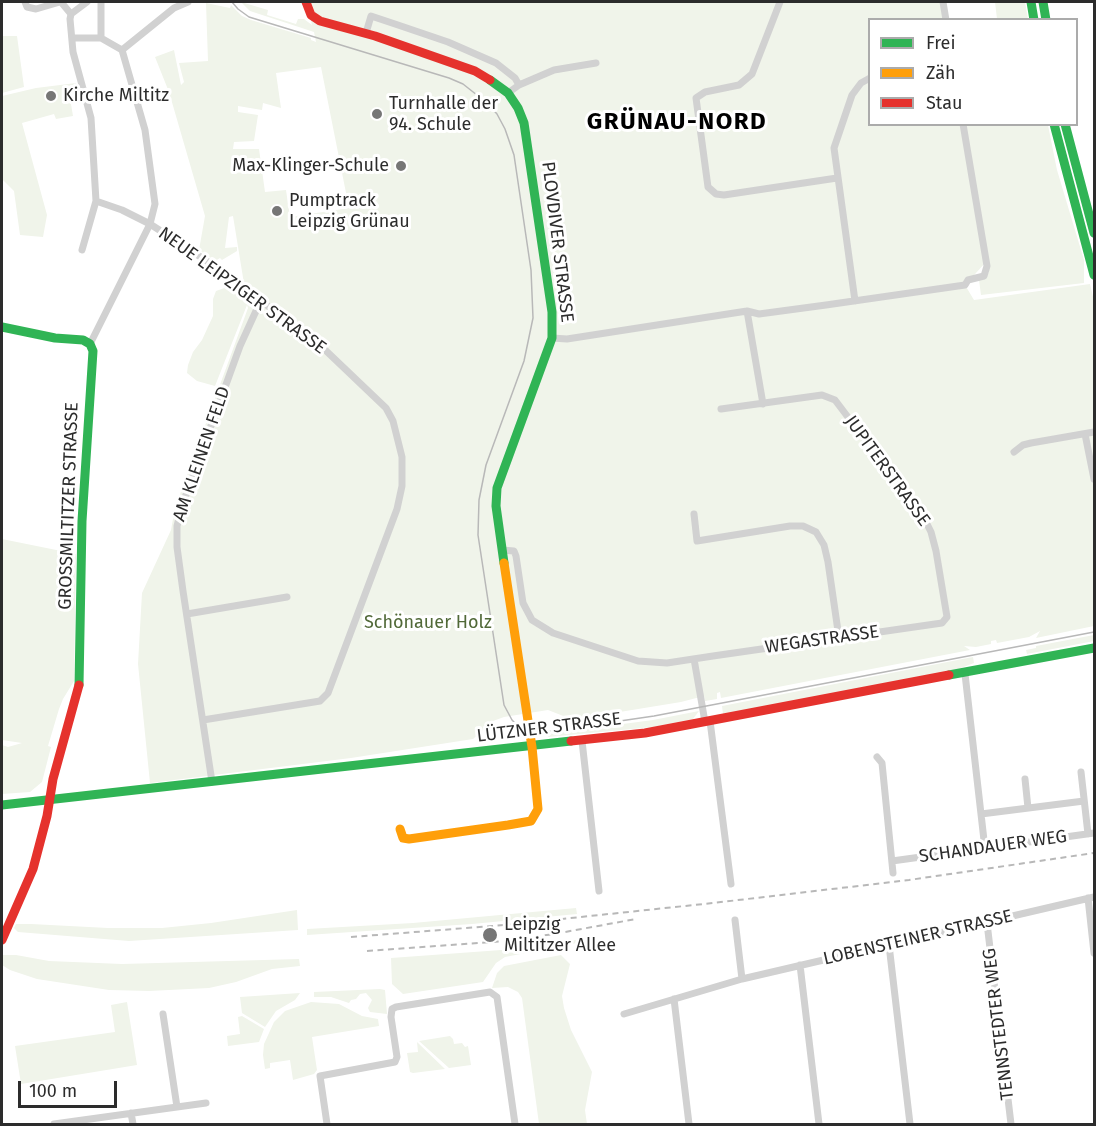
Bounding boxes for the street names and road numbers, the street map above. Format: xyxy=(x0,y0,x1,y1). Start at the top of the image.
street label: PLOVDIVER STRASSE xyxy=(536,160,578,324)
street label: NEUE LEIPZIGER STRASSE xyxy=(154,223,330,359)
street label: AM KLEINEN FELD xyxy=(169,384,235,524)
street label: GROSSMILTITZER STRASSE xyxy=(55,402,83,610)
street label: JUPITERSTRASSE xyxy=(840,411,934,531)
street label: WEGASTRASSE xyxy=(764,621,880,659)
street label: LÜTZNER STRASSE xyxy=(476,708,622,748)
street label: SCHANDAUER WEG xyxy=(918,826,1068,868)
street label: LOBENSTEINER STRASSE xyxy=(821,906,1015,970)
street label: TENNSTEDTER WEG xyxy=(979,947,1019,1101)

